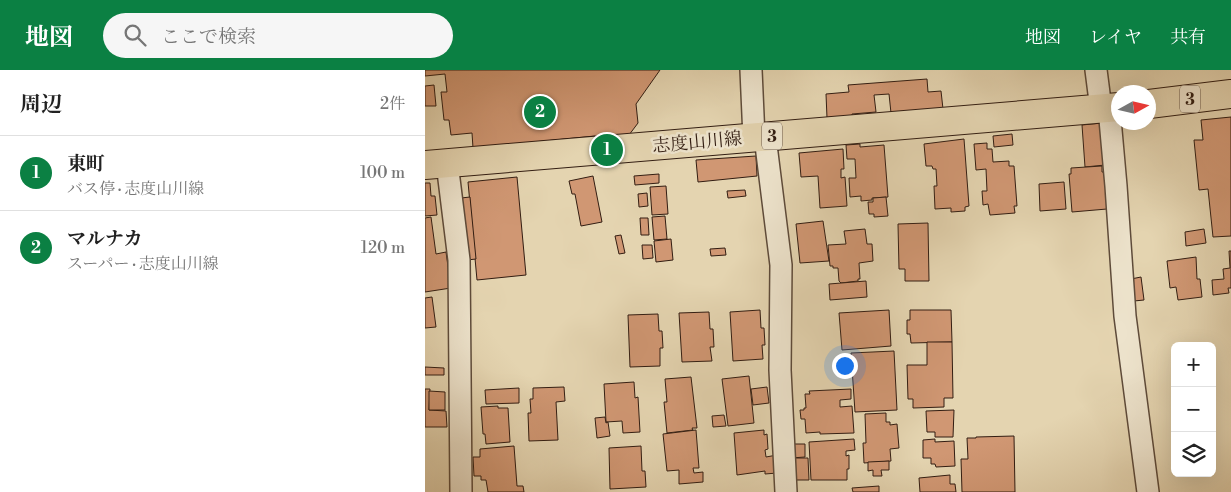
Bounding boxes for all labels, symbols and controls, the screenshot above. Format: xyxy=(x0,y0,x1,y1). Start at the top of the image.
search box xyxy=(103,13,453,58)
icon: search xyxy=(121,21,149,49)
text: 地図 xyxy=(25,23,73,53)
text: ここで検索 xyxy=(161,25,256,49)
text: 地図 xyxy=(1025,26,1061,49)
text: レイヤ xyxy=(1089,26,1142,49)
text: 共有 xyxy=(1170,26,1206,49)
north arrow xyxy=(1111,85,1156,130)
road number: 3 xyxy=(1180,85,1200,112)
text: 周辺 xyxy=(20,92,62,118)
pin: 2 xyxy=(524,93,556,131)
text: 2件 xyxy=(380,94,405,114)
road number: 3 xyxy=(762,122,782,150)
street label: 志度山川線 xyxy=(651,127,743,158)
pin: 1 xyxy=(591,131,623,169)
text: 東町 xyxy=(67,152,105,176)
text: 1 xyxy=(32,163,40,183)
text: 100 m xyxy=(360,163,405,183)
text: バス停 · 志度山川線 xyxy=(67,179,204,199)
text: マルナカ xyxy=(67,227,143,251)
text: 2 xyxy=(31,238,41,258)
text: 120 m xyxy=(361,238,405,258)
text: スーパー · 志度山川線 xyxy=(67,254,219,274)
map controls xyxy=(1171,342,1216,477)
button: + xyxy=(1171,342,1216,387)
your location xyxy=(832,353,858,379)
button: − xyxy=(1171,387,1216,432)
button: layers xyxy=(1171,432,1216,477)

